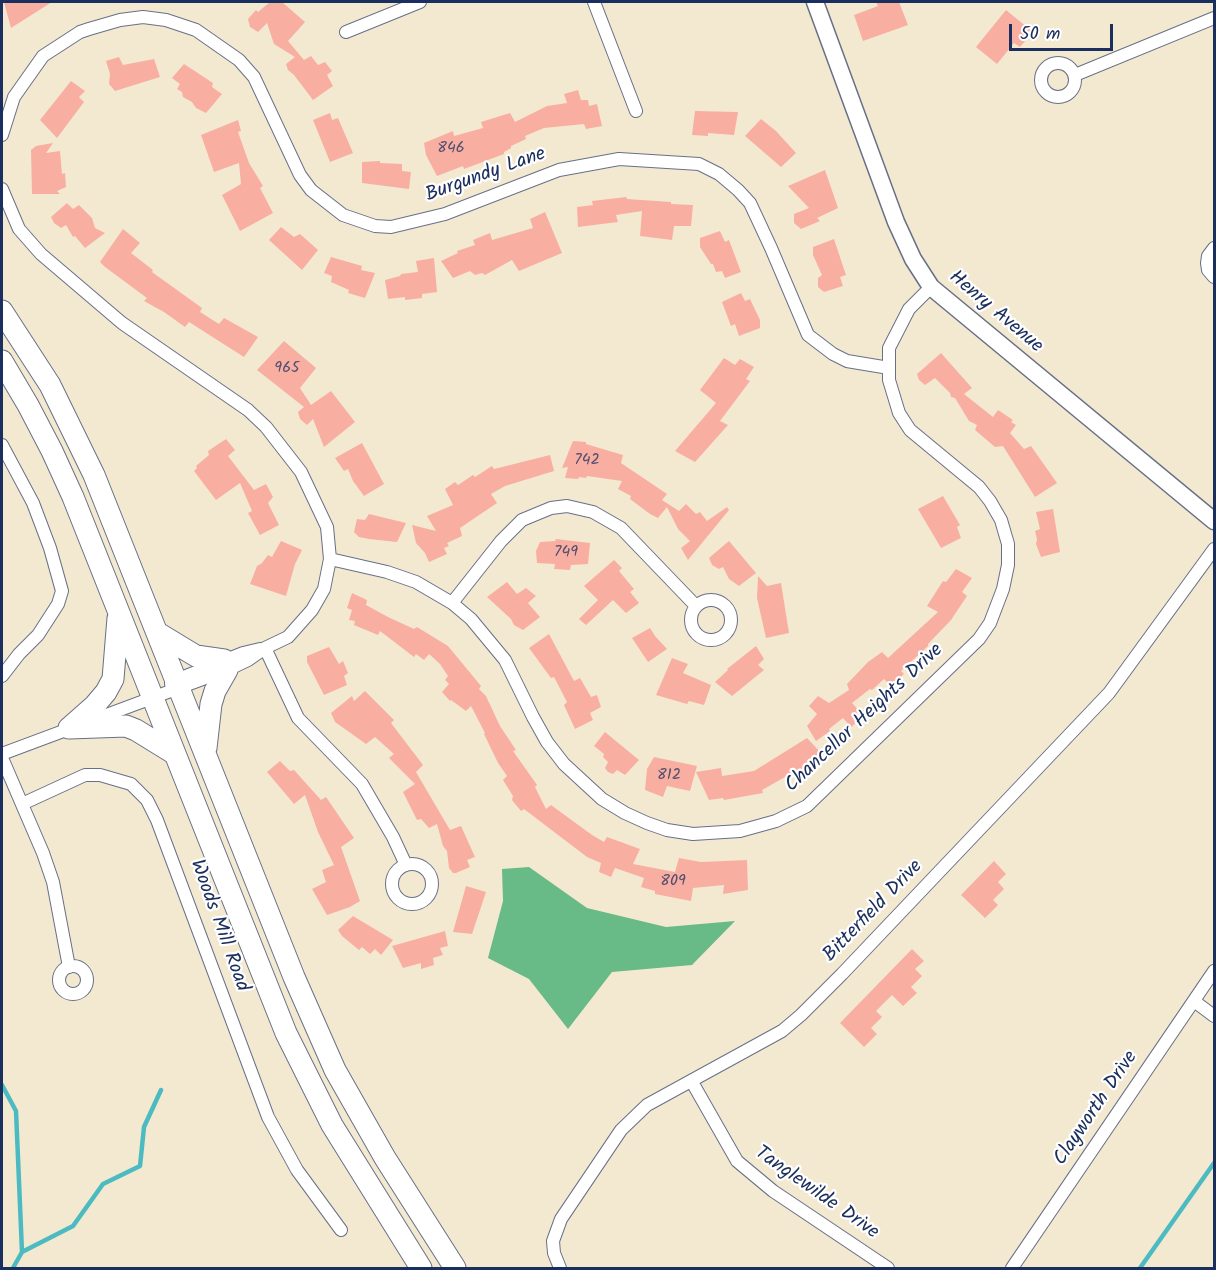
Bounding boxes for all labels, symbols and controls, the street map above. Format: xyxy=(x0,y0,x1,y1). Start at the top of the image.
scale bar xyxy=(1012,12,1116,50)
text: 50 m xyxy=(1020,20,1060,49)
house number: 846 xyxy=(437,139,465,159)
street label: Burgundy Lane xyxy=(423,143,549,209)
street label: Henry Avenue xyxy=(943,267,1047,359)
house number: 965 xyxy=(274,359,300,379)
house number: 742 xyxy=(574,451,600,471)
house number: 749 xyxy=(554,543,578,563)
street label: Chancellor Heights Drive xyxy=(781,639,949,799)
house number: 812 xyxy=(657,766,681,786)
street label: Bitterfield Drive xyxy=(819,856,929,968)
street label: Woods Mill Road xyxy=(183,857,253,995)
house number: 809 xyxy=(660,872,686,892)
street label: Clayworth Drive xyxy=(1050,1047,1144,1171)
street label: Tanglewilde Drive xyxy=(749,1142,883,1246)

